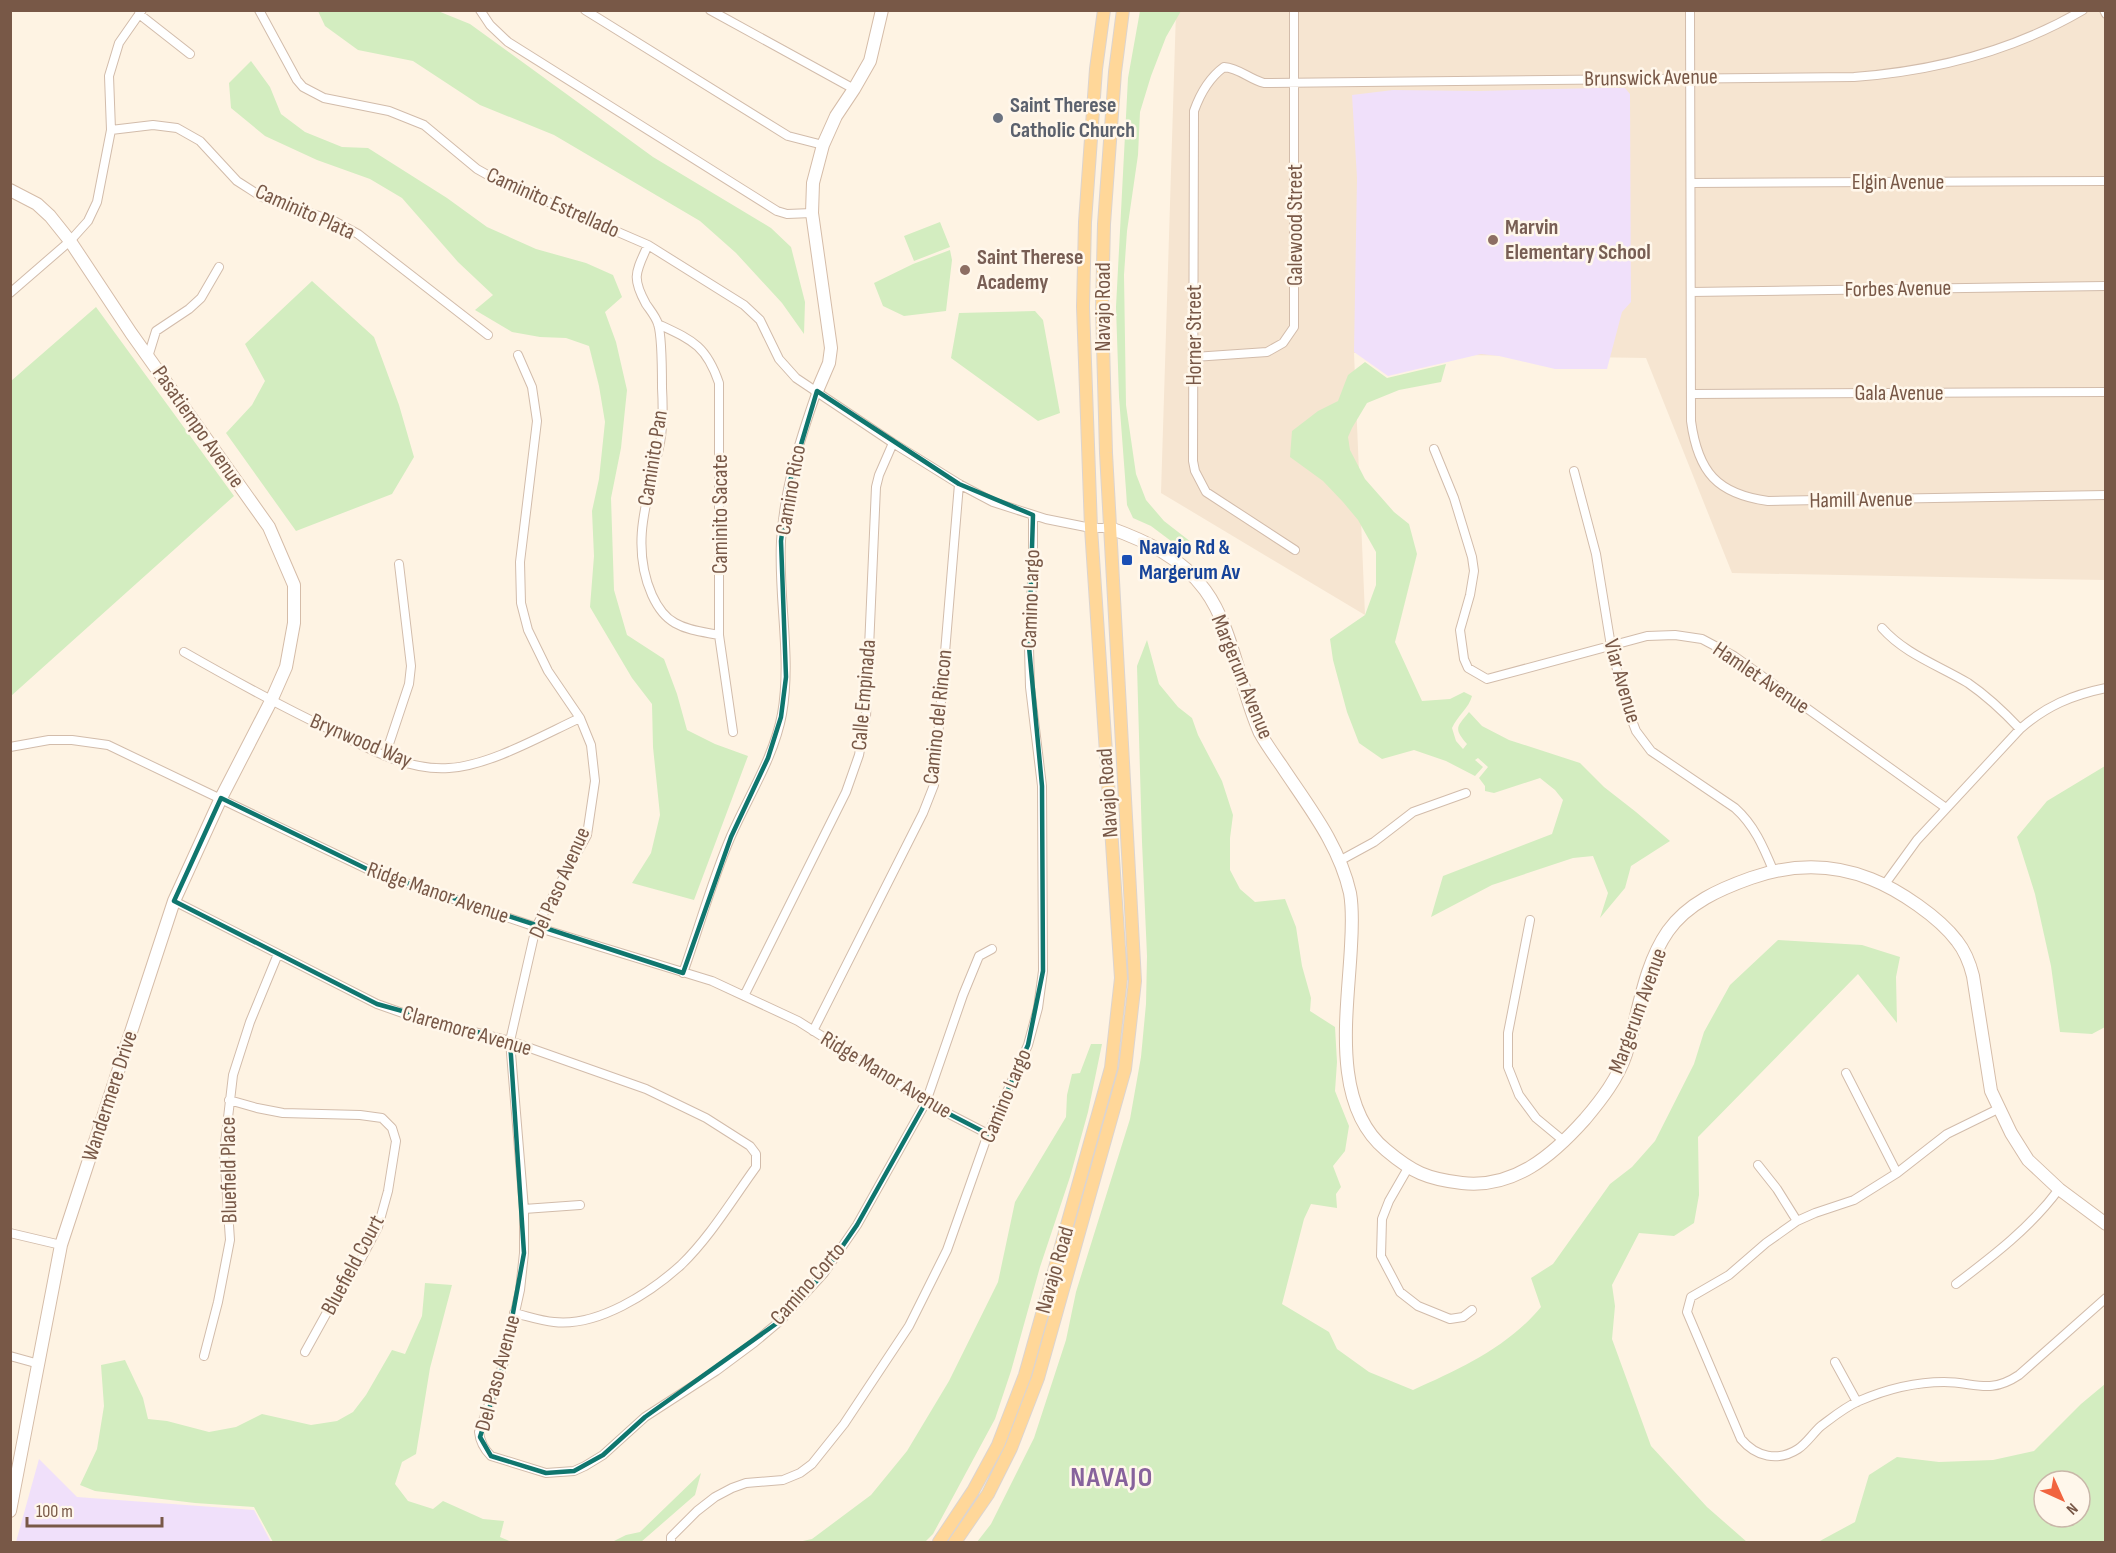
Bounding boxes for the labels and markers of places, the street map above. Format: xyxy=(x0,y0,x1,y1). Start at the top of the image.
place label: Saint Therese Catholic Church xyxy=(1010,92,1135,144)
marker: Saint Therese Catholic Church xyxy=(991,111,1005,125)
place label: Marvin Elementary School xyxy=(1505,214,1651,266)
marker: Marvin Elementary School xyxy=(1486,233,1500,247)
place label: Saint Therese Academy xyxy=(976,244,1083,296)
marker: Saint Therese Academy xyxy=(958,263,972,277)
place label: Navajo Rd & Margerum Av xyxy=(1139,534,1240,586)
marker: Navajo Rd & Margerum Av xyxy=(1120,553,1134,567)

